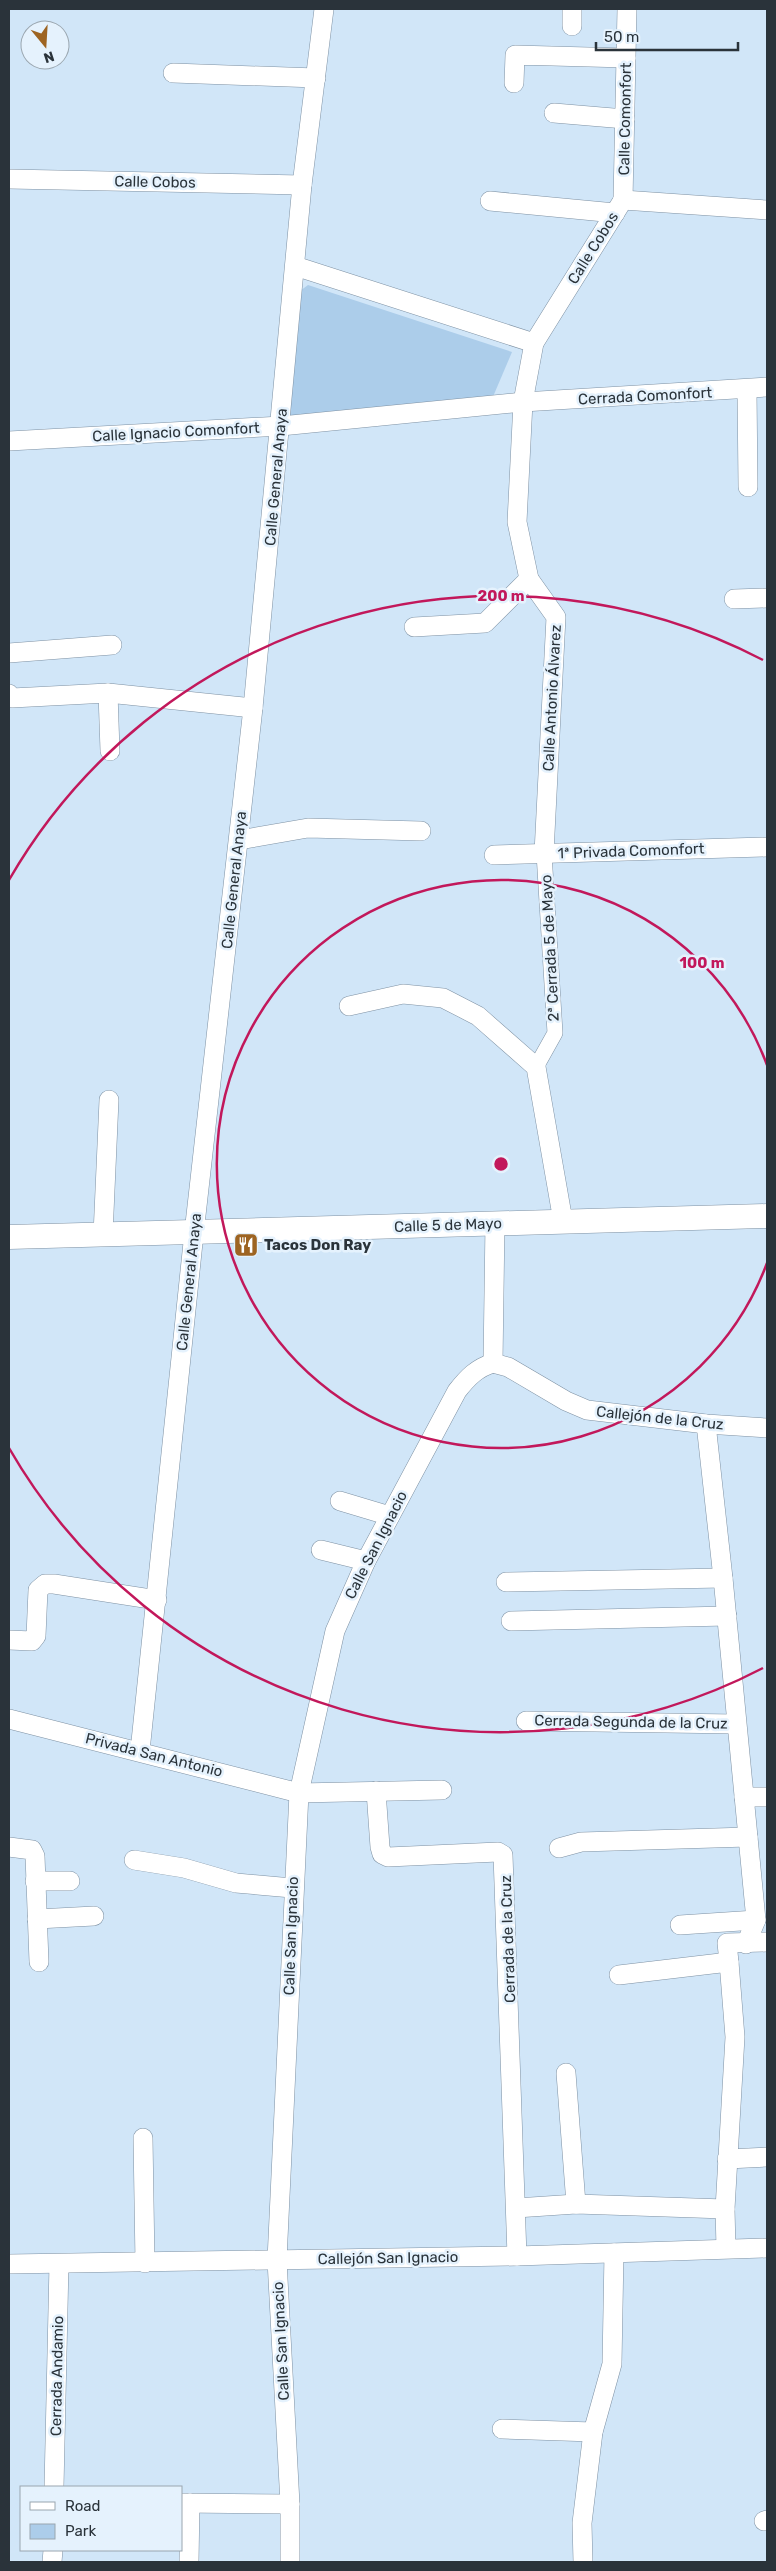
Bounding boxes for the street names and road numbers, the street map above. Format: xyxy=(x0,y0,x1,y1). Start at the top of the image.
street label: Calle Comonfort xyxy=(615,62,635,176)
street label: Calle Cobos xyxy=(114,172,196,192)
street label: Calle Cobos xyxy=(564,208,622,287)
street label: Cerrada Comonfort xyxy=(578,383,713,408)
street label: Calle General Anaya xyxy=(261,407,291,547)
street label: Calle Ignacio Comonfort xyxy=(92,419,260,445)
street label: Calle Antonio Álvarez xyxy=(539,624,565,772)
street label: Calle General Anaya xyxy=(218,810,250,950)
street label: 1ª Privada Comonfort xyxy=(557,839,705,863)
street label: 2ª Cerrada 5 de Mayo xyxy=(537,874,563,1022)
street label: Calle General Anaya xyxy=(173,1212,205,1352)
street label: Calle 5 de Mayo xyxy=(394,1214,502,1236)
street label: Callejón de la Cruz xyxy=(595,1402,725,1434)
street label: Calle San Ignacio xyxy=(341,1488,411,1602)
street label: Cerrada Segunda de la Cruz xyxy=(534,1711,728,1733)
street label: Privada San Antonio xyxy=(83,1729,225,1781)
street label: Cerrada de la Cruz xyxy=(497,1874,519,2003)
street label: Calle San Ignacio xyxy=(280,1876,302,1996)
street label: Callejón San Ignacio xyxy=(318,2248,458,2268)
street label: Calle San Ignacio xyxy=(269,2281,293,2401)
street label: Cerrada Andamio xyxy=(47,2316,67,2436)

